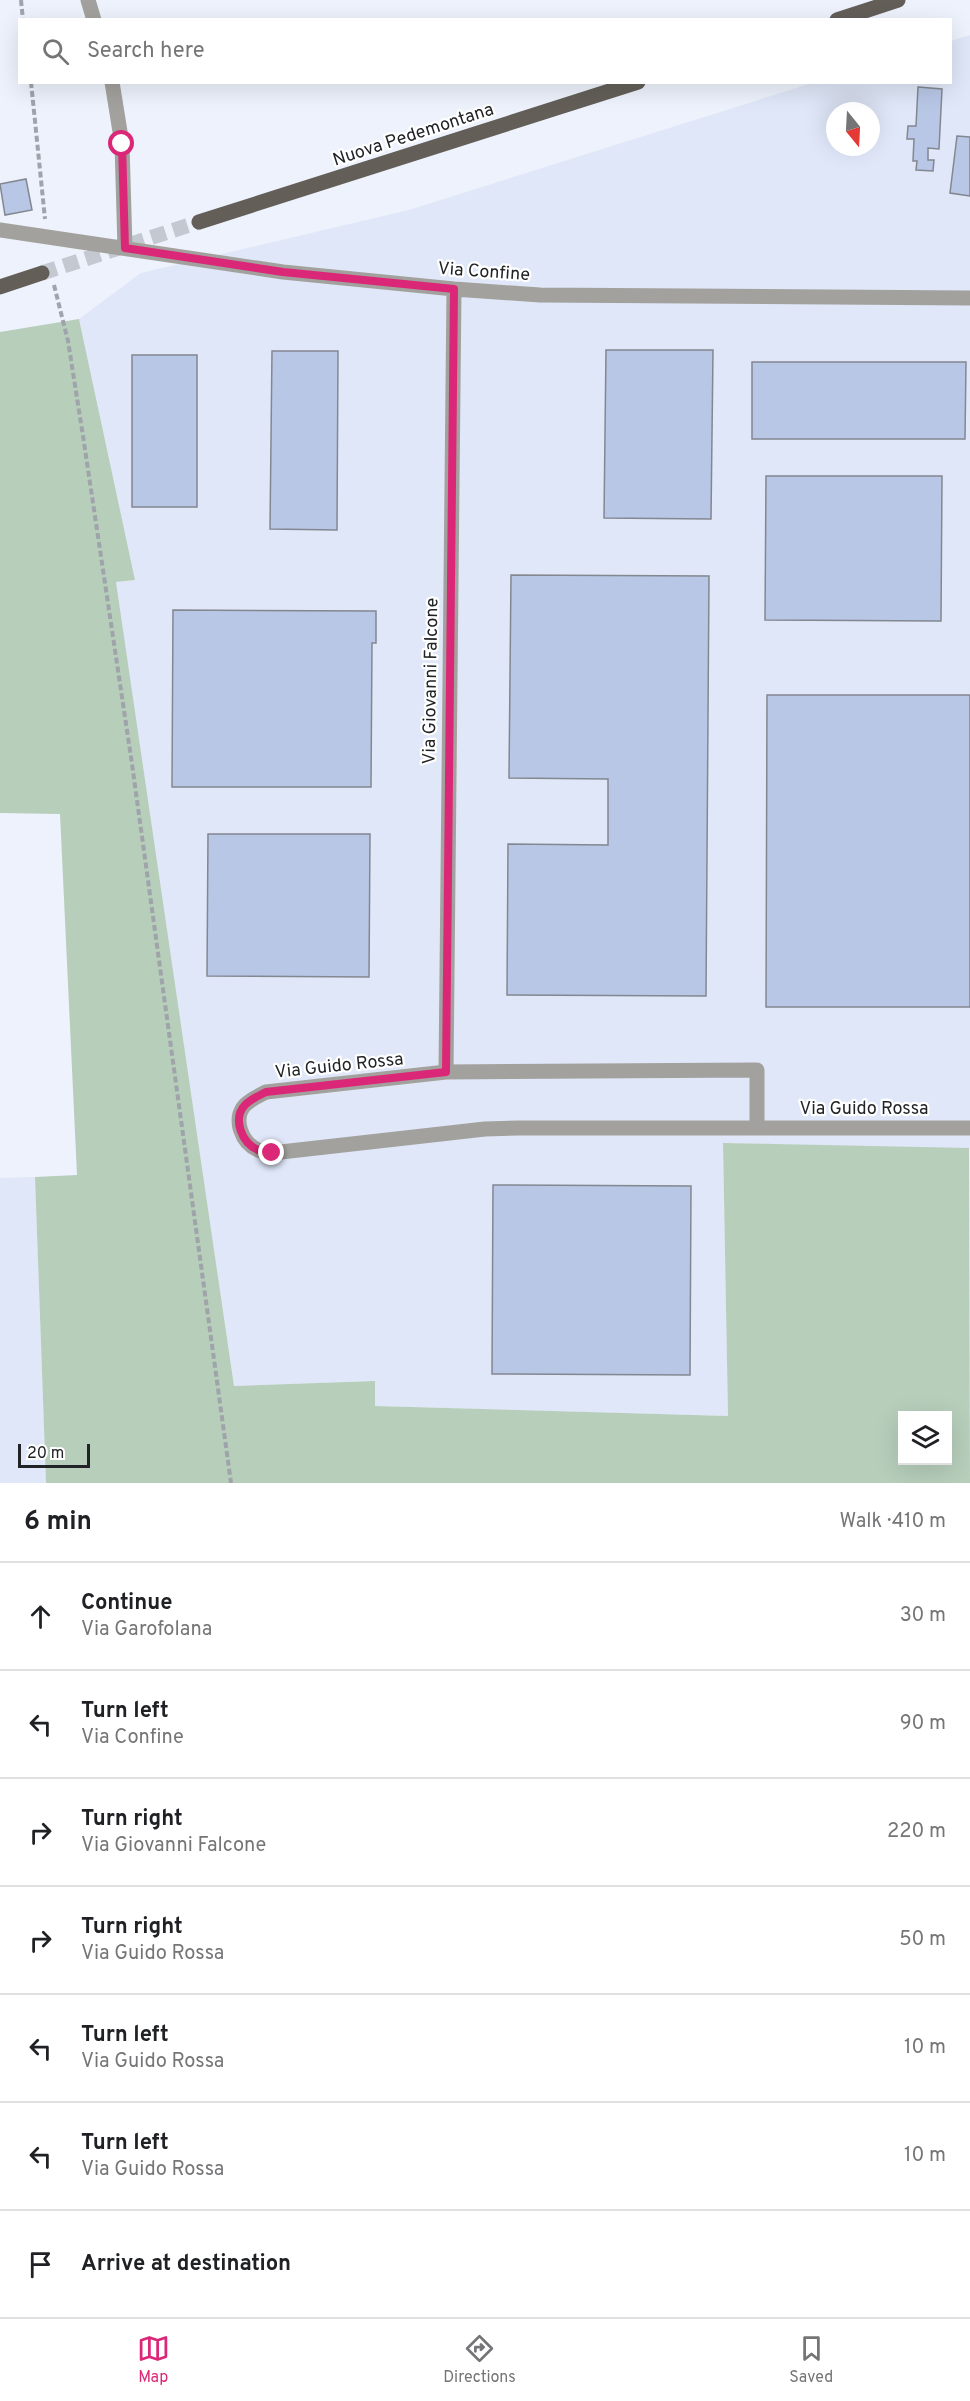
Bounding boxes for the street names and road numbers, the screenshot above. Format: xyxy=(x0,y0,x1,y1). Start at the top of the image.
street label: Nuova Pedemontana xyxy=(330,99,497,172)
street label: Via Confine xyxy=(437,258,531,287)
street label: Via Giovanni Falcone xyxy=(419,597,444,765)
street label: Via Guido Rossa xyxy=(274,1048,405,1085)
street label: Via Guido Rossa xyxy=(799,1098,929,1121)

